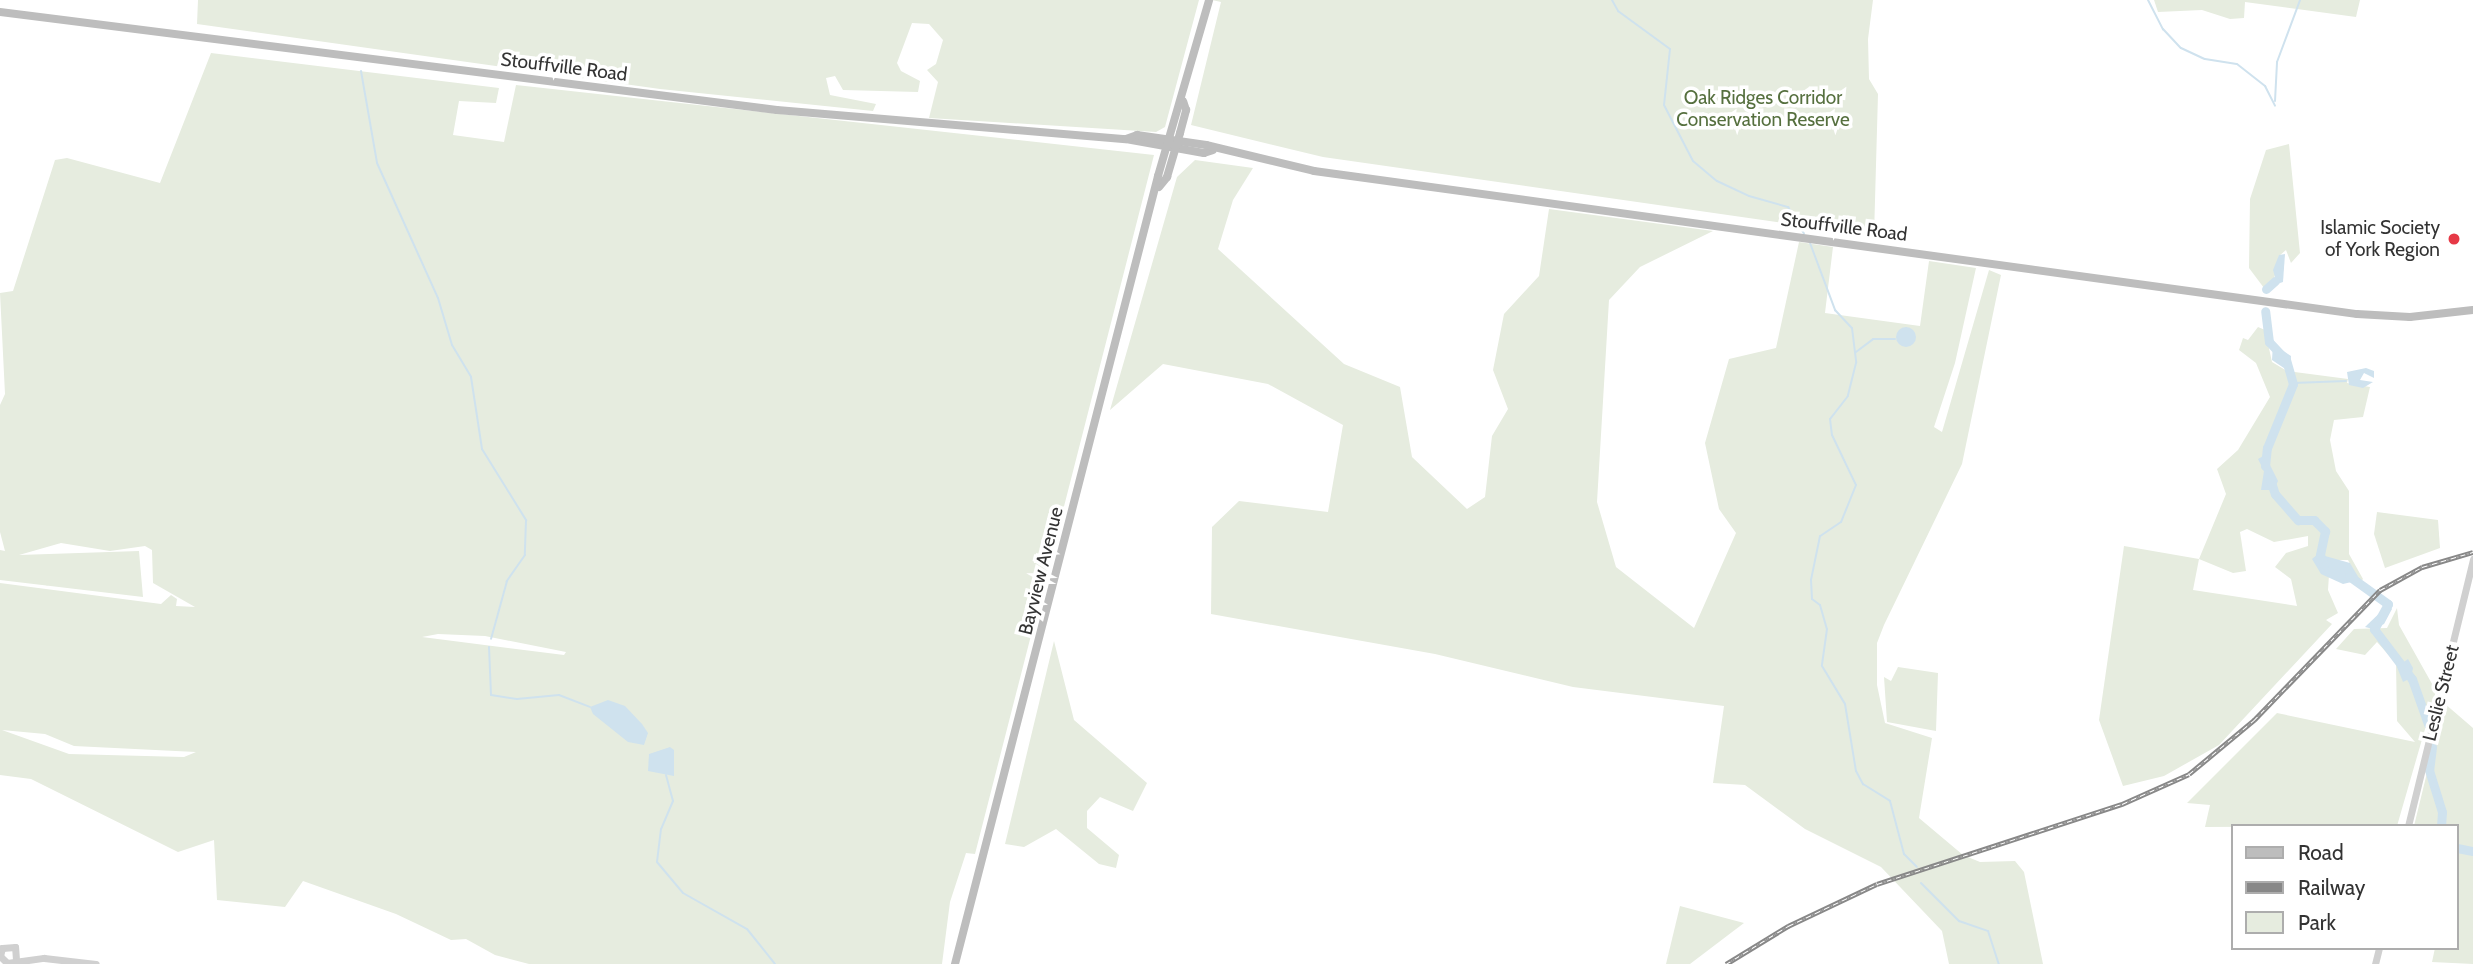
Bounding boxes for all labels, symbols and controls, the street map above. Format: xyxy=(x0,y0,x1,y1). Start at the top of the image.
street label: Stouffville Road xyxy=(499,48,629,86)
park label: Oak Ridges Corridor Conservation Reserve xyxy=(1676,87,1850,131)
street label: Stouffville Road xyxy=(1779,208,1909,246)
place label: Islamic Society of York Region xyxy=(2320,217,2440,261)
marker: Islamic Society of York Region xyxy=(2446,231,2462,247)
street label: Bayview Avenue xyxy=(1014,505,1068,637)
street label: Leslie Street xyxy=(2418,643,2464,743)
legend xyxy=(2232,824,2459,950)
text: Road xyxy=(2298,840,2344,865)
text: Railway xyxy=(2298,875,2365,900)
text: Park xyxy=(2298,910,2336,935)

